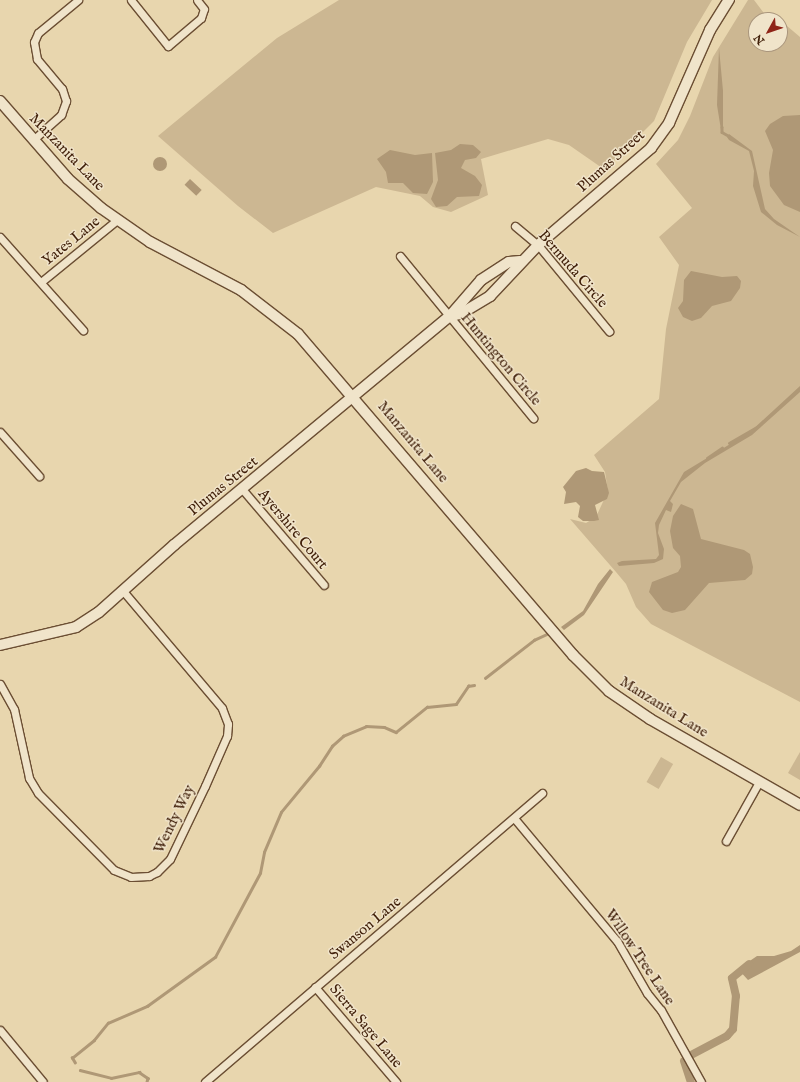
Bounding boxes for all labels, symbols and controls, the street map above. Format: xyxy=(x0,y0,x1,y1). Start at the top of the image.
north arrow xyxy=(748,12,788,52)
text: N xyxy=(751,31,768,47)
street label: Manzanita Lane xyxy=(25,109,109,195)
street label: Plumas Street xyxy=(574,126,648,196)
street label: Yates Lane xyxy=(39,212,103,270)
street label: Bermuda Circle xyxy=(534,227,612,311)
street label: Huntington Circle xyxy=(457,309,545,409)
street label: Manzanita Lane xyxy=(374,398,452,486)
street label: Plumas Street xyxy=(185,452,261,520)
street label: Ayershire Court xyxy=(254,485,332,573)
street label: Manzanita Lane xyxy=(616,673,712,741)
street label: Wendy Way xyxy=(150,782,198,856)
street label: Swanson Lane xyxy=(325,893,405,963)
street label: Willow Tree Lane xyxy=(601,906,679,1008)
street label: Sierra Sage Lane xyxy=(326,980,406,1072)

